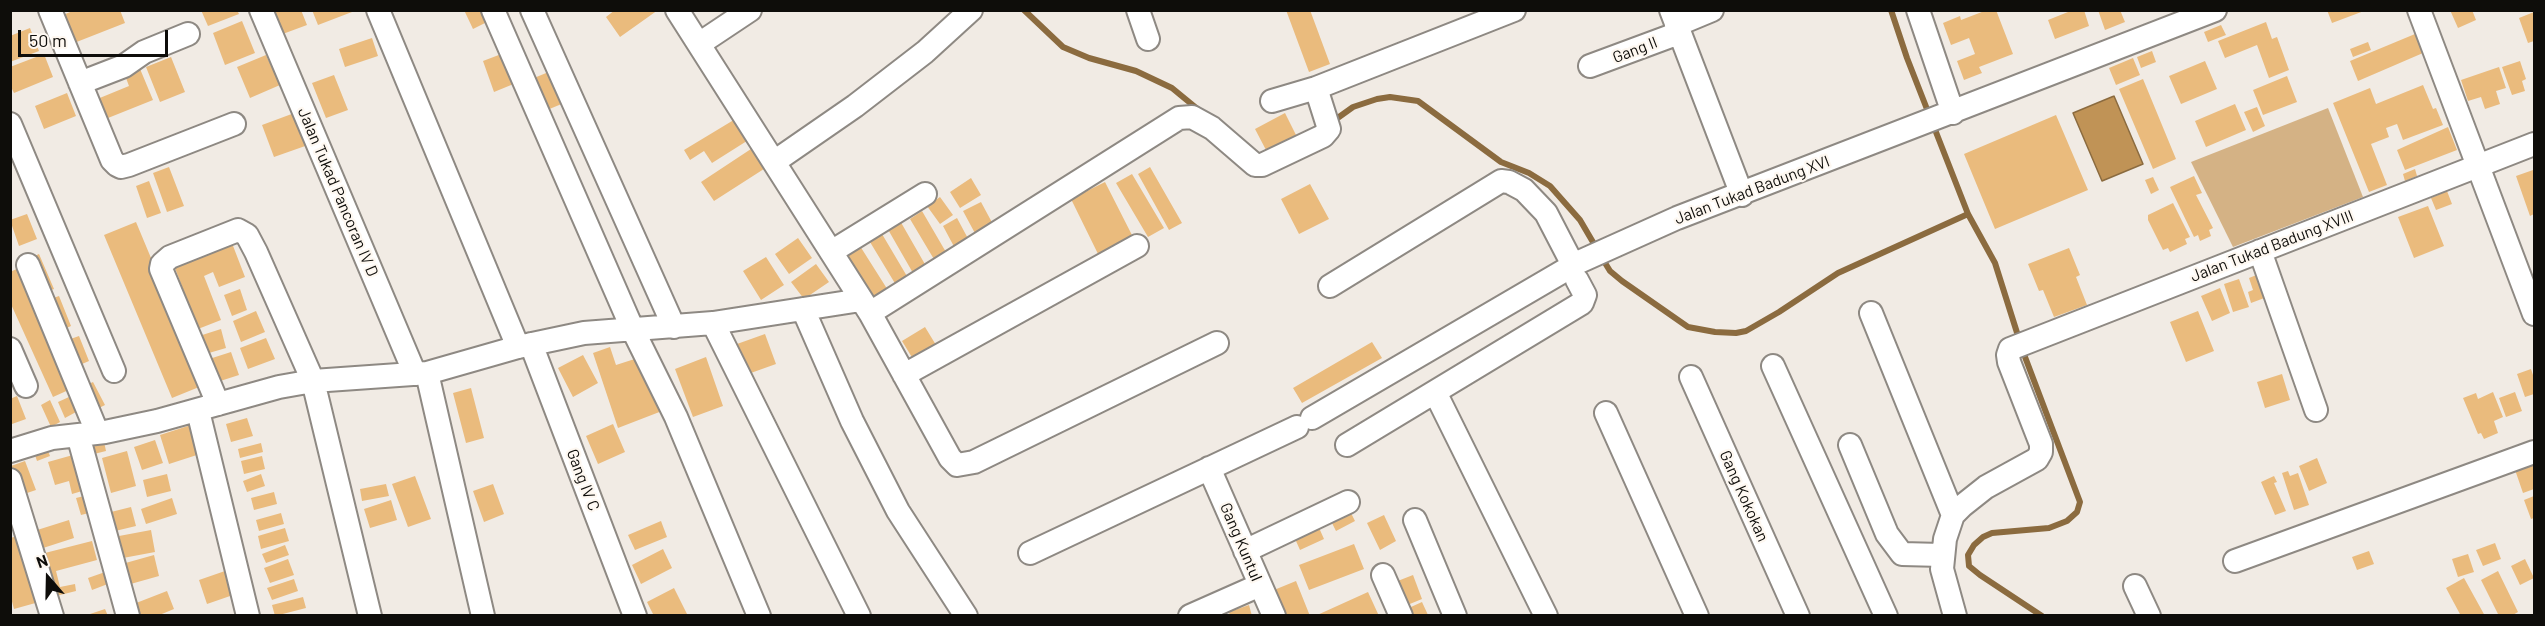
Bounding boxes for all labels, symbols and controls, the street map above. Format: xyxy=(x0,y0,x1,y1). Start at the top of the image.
scale bar xyxy=(21,18,171,56)
text: 50 m xyxy=(29,29,67,51)
street label: Gang II xyxy=(1610,33,1660,67)
street label: Jalan Tukad Pancoran IV D xyxy=(294,105,382,279)
street label: Jalan Tukad Badung XVI xyxy=(1672,151,1832,229)
street label: Jalan Tukad Badung XVIII xyxy=(2188,206,2356,286)
street label: Gang IV C xyxy=(562,446,604,514)
street label: Gang Kokokan xyxy=(1715,448,1773,544)
street label: Gang Kuntul xyxy=(1216,500,1266,584)
north arrow xyxy=(18,548,78,608)
text: N xyxy=(33,550,50,571)

